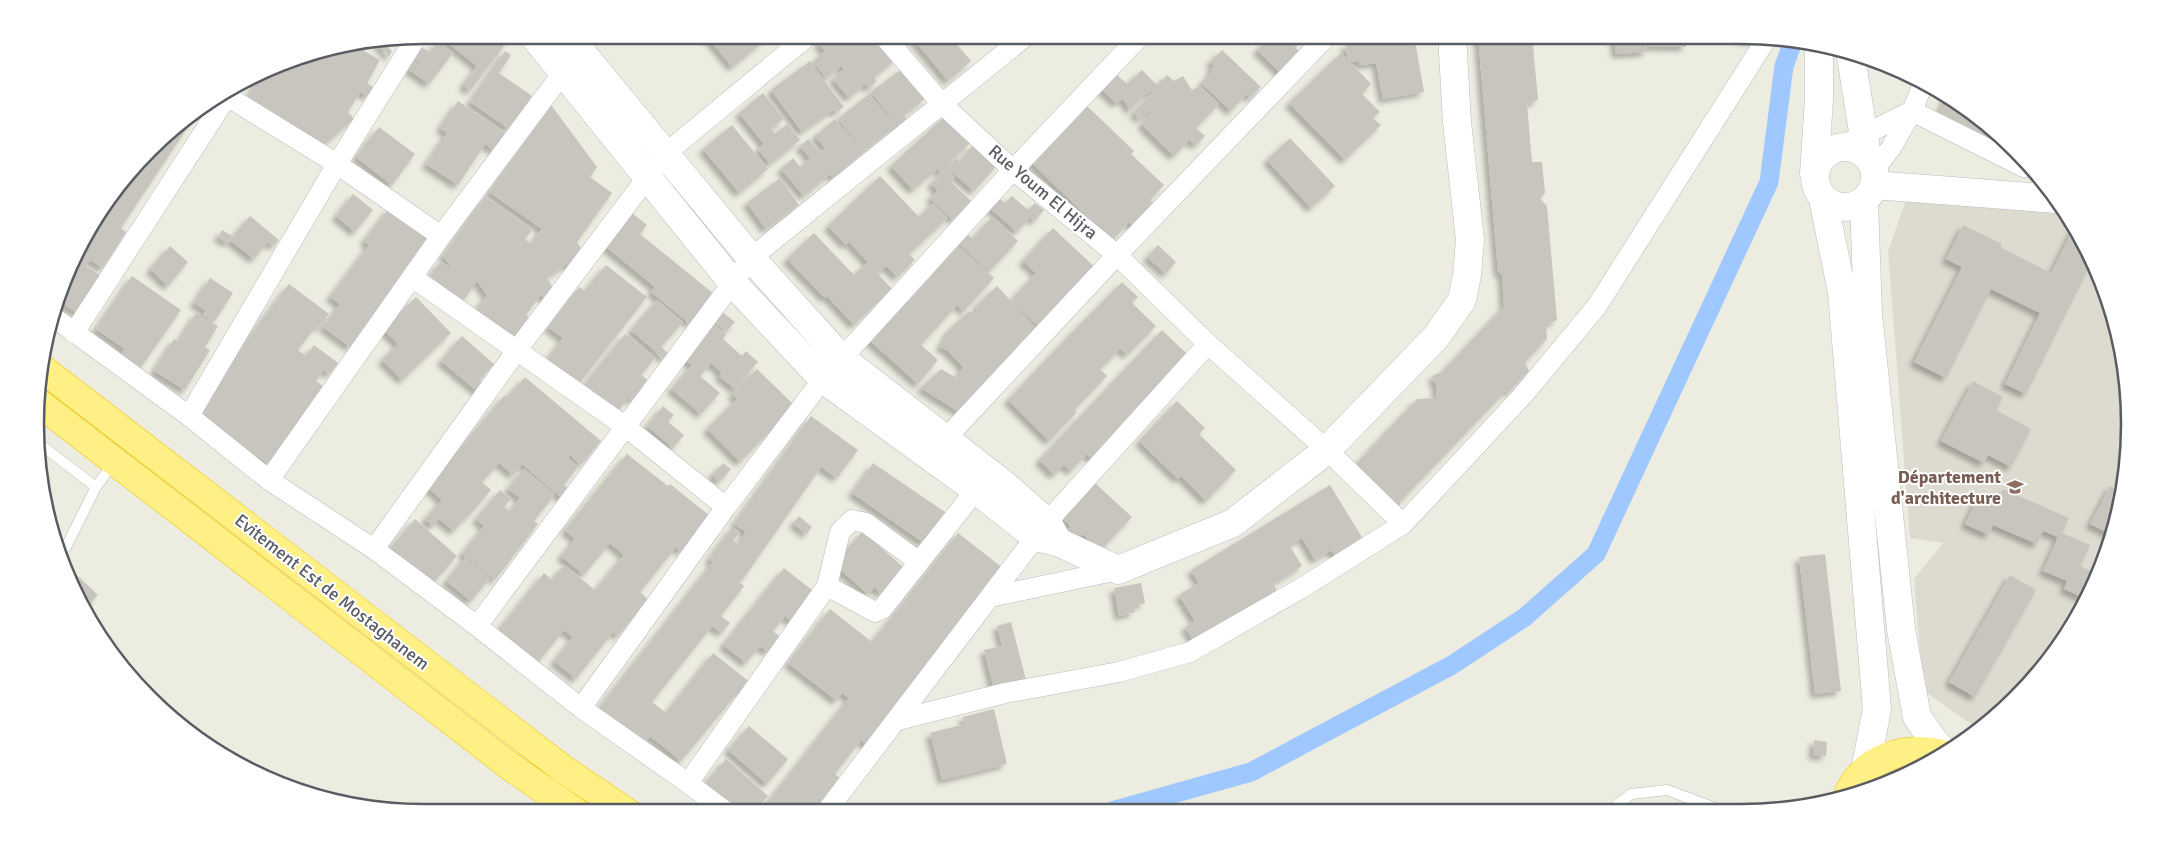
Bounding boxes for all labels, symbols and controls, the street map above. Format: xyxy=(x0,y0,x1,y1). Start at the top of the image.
street label: Rue Youm El Hijra xyxy=(984,140,1102,244)
place label: Département d'architecture xyxy=(1891,466,2001,509)
school or university icon: Département d'architecture xyxy=(2005,477,2025,497)
street label: Evitement Est de Mostaghanem xyxy=(230,509,434,675)

